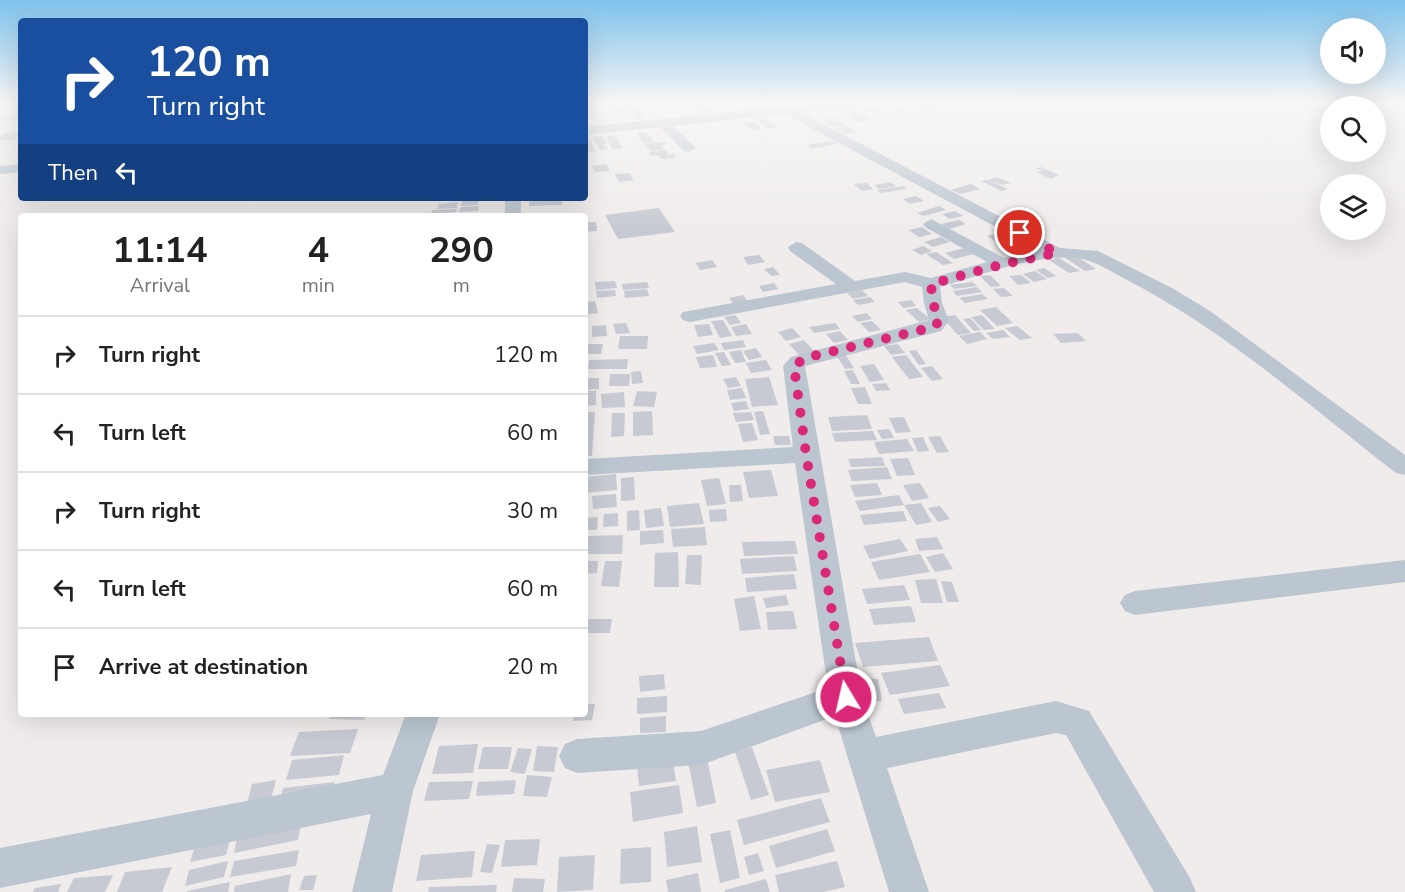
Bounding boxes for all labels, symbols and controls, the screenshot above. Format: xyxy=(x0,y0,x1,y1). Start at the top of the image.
map controls xyxy=(1320,18,1386,240)
button: sound xyxy=(1320,18,1386,84)
text: 120 m xyxy=(147,34,271,91)
icon: right xyxy=(48,42,126,120)
text: Turn right xyxy=(147,88,265,125)
button: search xyxy=(1320,96,1386,162)
icon: left xyxy=(110,156,143,189)
text: Then xyxy=(48,158,98,188)
button: layers xyxy=(1320,174,1386,240)
pin xyxy=(994,207,1045,258)
icon: arrive xyxy=(1003,216,1036,249)
text: 11:14 xyxy=(112,226,208,275)
text: 4 xyxy=(307,226,329,275)
text: 290 xyxy=(429,226,494,275)
text: Arrival xyxy=(130,272,190,299)
text: min xyxy=(302,272,335,299)
text: m xyxy=(453,272,470,299)
icon: right xyxy=(48,339,81,372)
text: Turn right xyxy=(99,340,200,370)
text: 120 m xyxy=(494,340,558,370)
icon: left xyxy=(48,417,81,450)
text: Turn left xyxy=(99,418,186,448)
text: 60 m xyxy=(507,418,558,448)
icon: right xyxy=(48,495,81,528)
text: Turn right xyxy=(99,496,200,526)
text: 30 m xyxy=(507,496,558,526)
icon: left xyxy=(48,573,81,606)
text: Turn left xyxy=(99,574,186,604)
text: 60 m xyxy=(507,574,558,604)
icon: arrive xyxy=(48,651,81,684)
text: Arrive at destination xyxy=(99,652,308,682)
text: 20 m xyxy=(507,652,558,682)
position arrow xyxy=(814,665,878,729)

